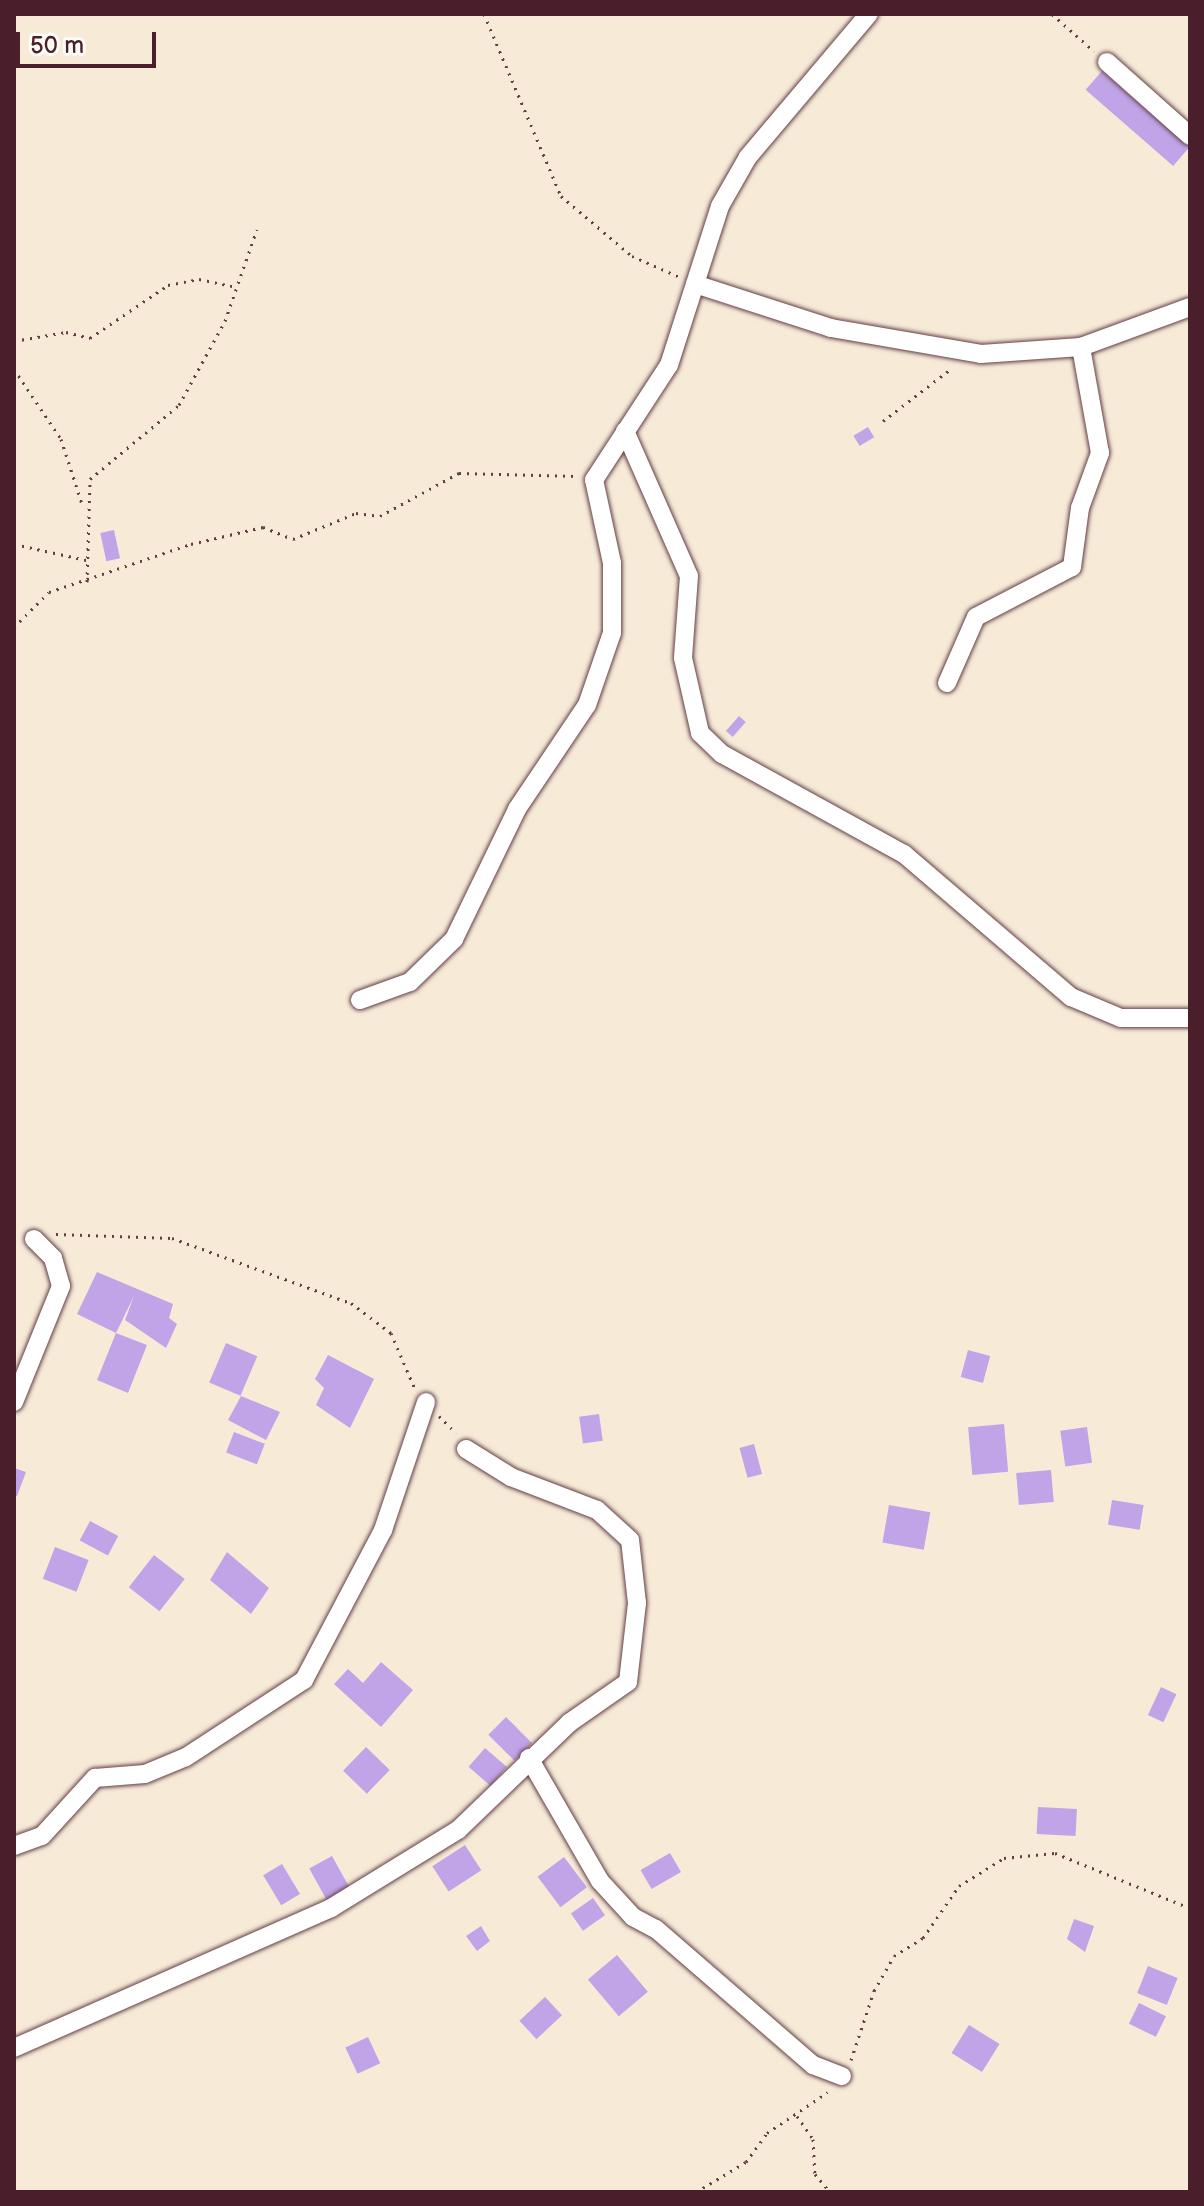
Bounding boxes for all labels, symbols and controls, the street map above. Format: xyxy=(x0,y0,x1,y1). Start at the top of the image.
scale bar xyxy=(20,16,160,66)
text: 50 m xyxy=(30,31,84,60)

